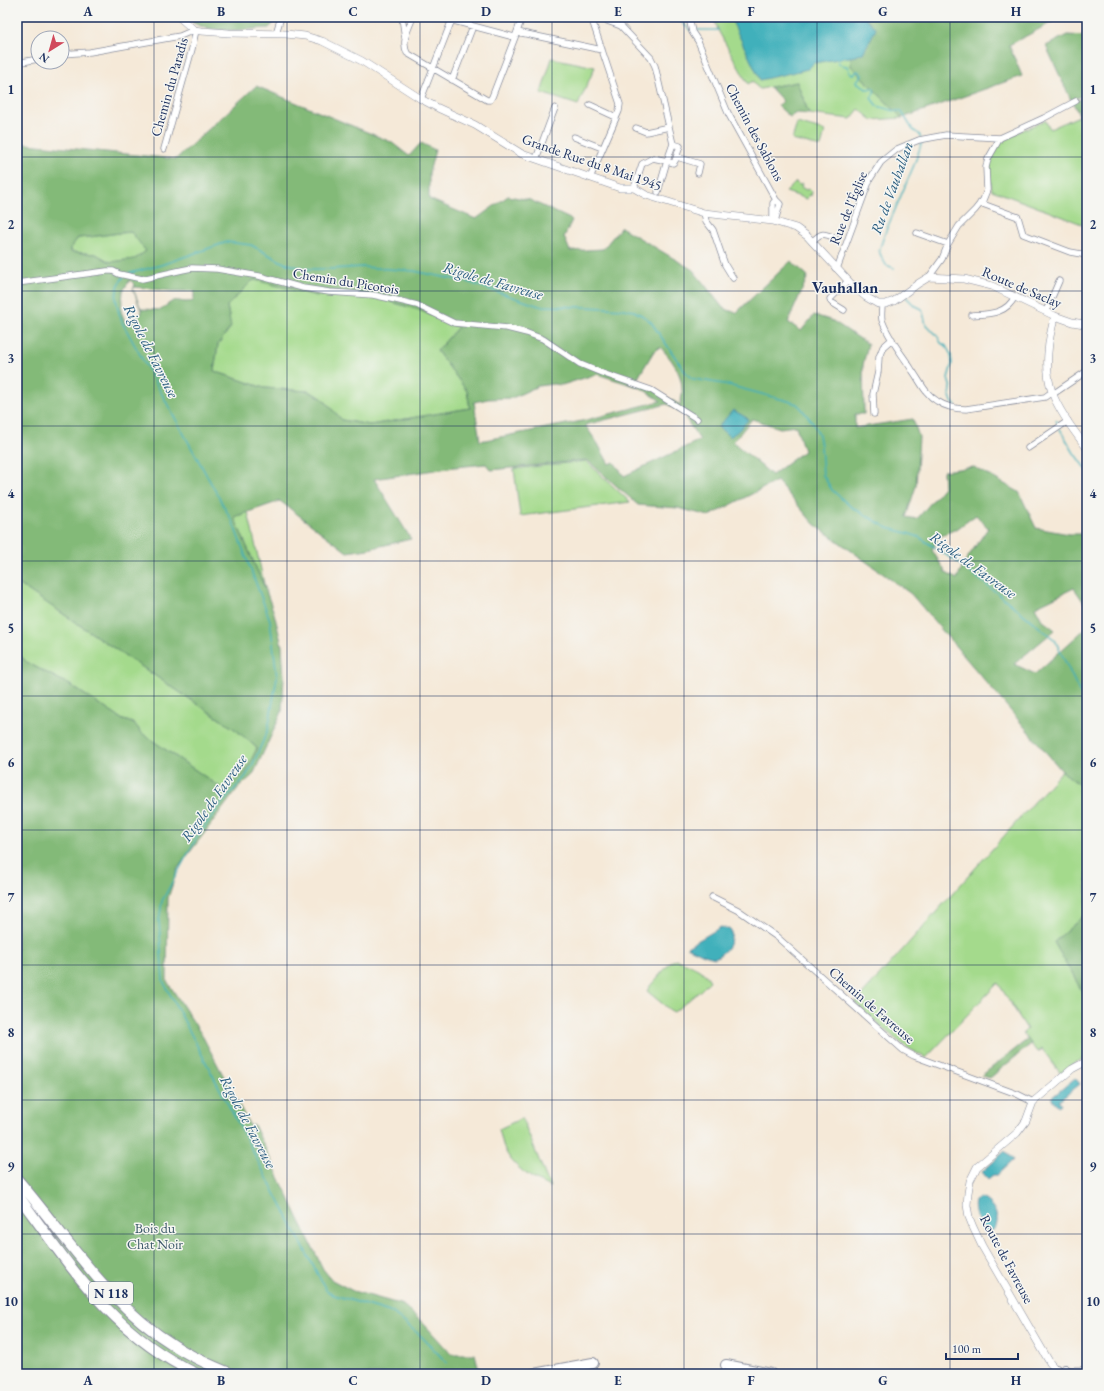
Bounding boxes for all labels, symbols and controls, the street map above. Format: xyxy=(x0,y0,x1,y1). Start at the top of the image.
text: A xyxy=(82,3,93,20)
text: B xyxy=(217,3,225,20)
text: C xyxy=(348,3,358,20)
text: D xyxy=(481,3,491,20)
text: E xyxy=(614,3,622,20)
text: F xyxy=(747,3,755,20)
text: G xyxy=(878,3,888,20)
text: H xyxy=(1011,3,1022,20)
north arrow xyxy=(30,30,70,70)
street label: Chemin du Paradis xyxy=(146,35,192,139)
text: N xyxy=(36,50,52,66)
street label: Chemin des Sablons xyxy=(722,80,789,184)
text: 1 xyxy=(8,81,15,98)
text: 1 xyxy=(1090,81,1097,98)
street label: Grande Rue du 8 Mai 1945 xyxy=(520,130,664,194)
water label: Ru de Vauhallan xyxy=(866,139,917,237)
street label: Rue de l'Église xyxy=(825,168,871,247)
text: 2 xyxy=(8,216,15,233)
text: 2 xyxy=(1090,216,1097,233)
water label: Rigole de Favreuse xyxy=(441,257,546,304)
street label: Route de Saclay xyxy=(979,262,1065,312)
street label: Chemin du Picotois xyxy=(292,264,401,298)
district label: Vauhallan xyxy=(812,277,878,298)
water label: Rigole de Favreuse xyxy=(120,301,184,402)
text: 3 xyxy=(8,350,15,367)
text: 3 xyxy=(1090,350,1097,367)
text: 4 xyxy=(8,485,15,502)
text: 4 xyxy=(1090,485,1097,502)
water label: Rigole de Favreuse xyxy=(926,527,1021,603)
text: 5 xyxy=(8,620,14,637)
text: 5 xyxy=(1090,620,1096,637)
water label: Rigole de Favreuse xyxy=(176,749,251,845)
text: 6 xyxy=(8,754,15,771)
text: 6 xyxy=(1090,754,1097,771)
text: 7 xyxy=(8,889,15,906)
text: 7 xyxy=(1090,889,1097,906)
street label: Chemin de Favreuse xyxy=(825,963,919,1048)
text: 8 xyxy=(8,1024,15,1041)
text: 8 xyxy=(1090,1024,1097,1041)
water label: Rigole de Favreuse xyxy=(216,1072,281,1172)
text: 9 xyxy=(8,1158,15,1175)
text: 9 xyxy=(1090,1158,1097,1175)
street label: Route de Favreuse xyxy=(976,1212,1038,1307)
park label: Bois du Chat Noir xyxy=(127,1219,183,1253)
road number: N 118 xyxy=(89,1282,133,1304)
text: 10 xyxy=(4,1293,18,1310)
text: 10 xyxy=(1086,1293,1100,1310)
scale bar xyxy=(946,1335,1018,1361)
text: 100 m xyxy=(952,1341,982,1357)
text: A xyxy=(82,1372,93,1389)
text: B xyxy=(217,1372,225,1389)
text: C xyxy=(348,1372,358,1389)
text: D xyxy=(481,1372,491,1389)
text: E xyxy=(614,1372,622,1389)
text: F xyxy=(747,1372,755,1389)
text: G xyxy=(878,1372,888,1389)
text: H xyxy=(1011,1372,1022,1389)

